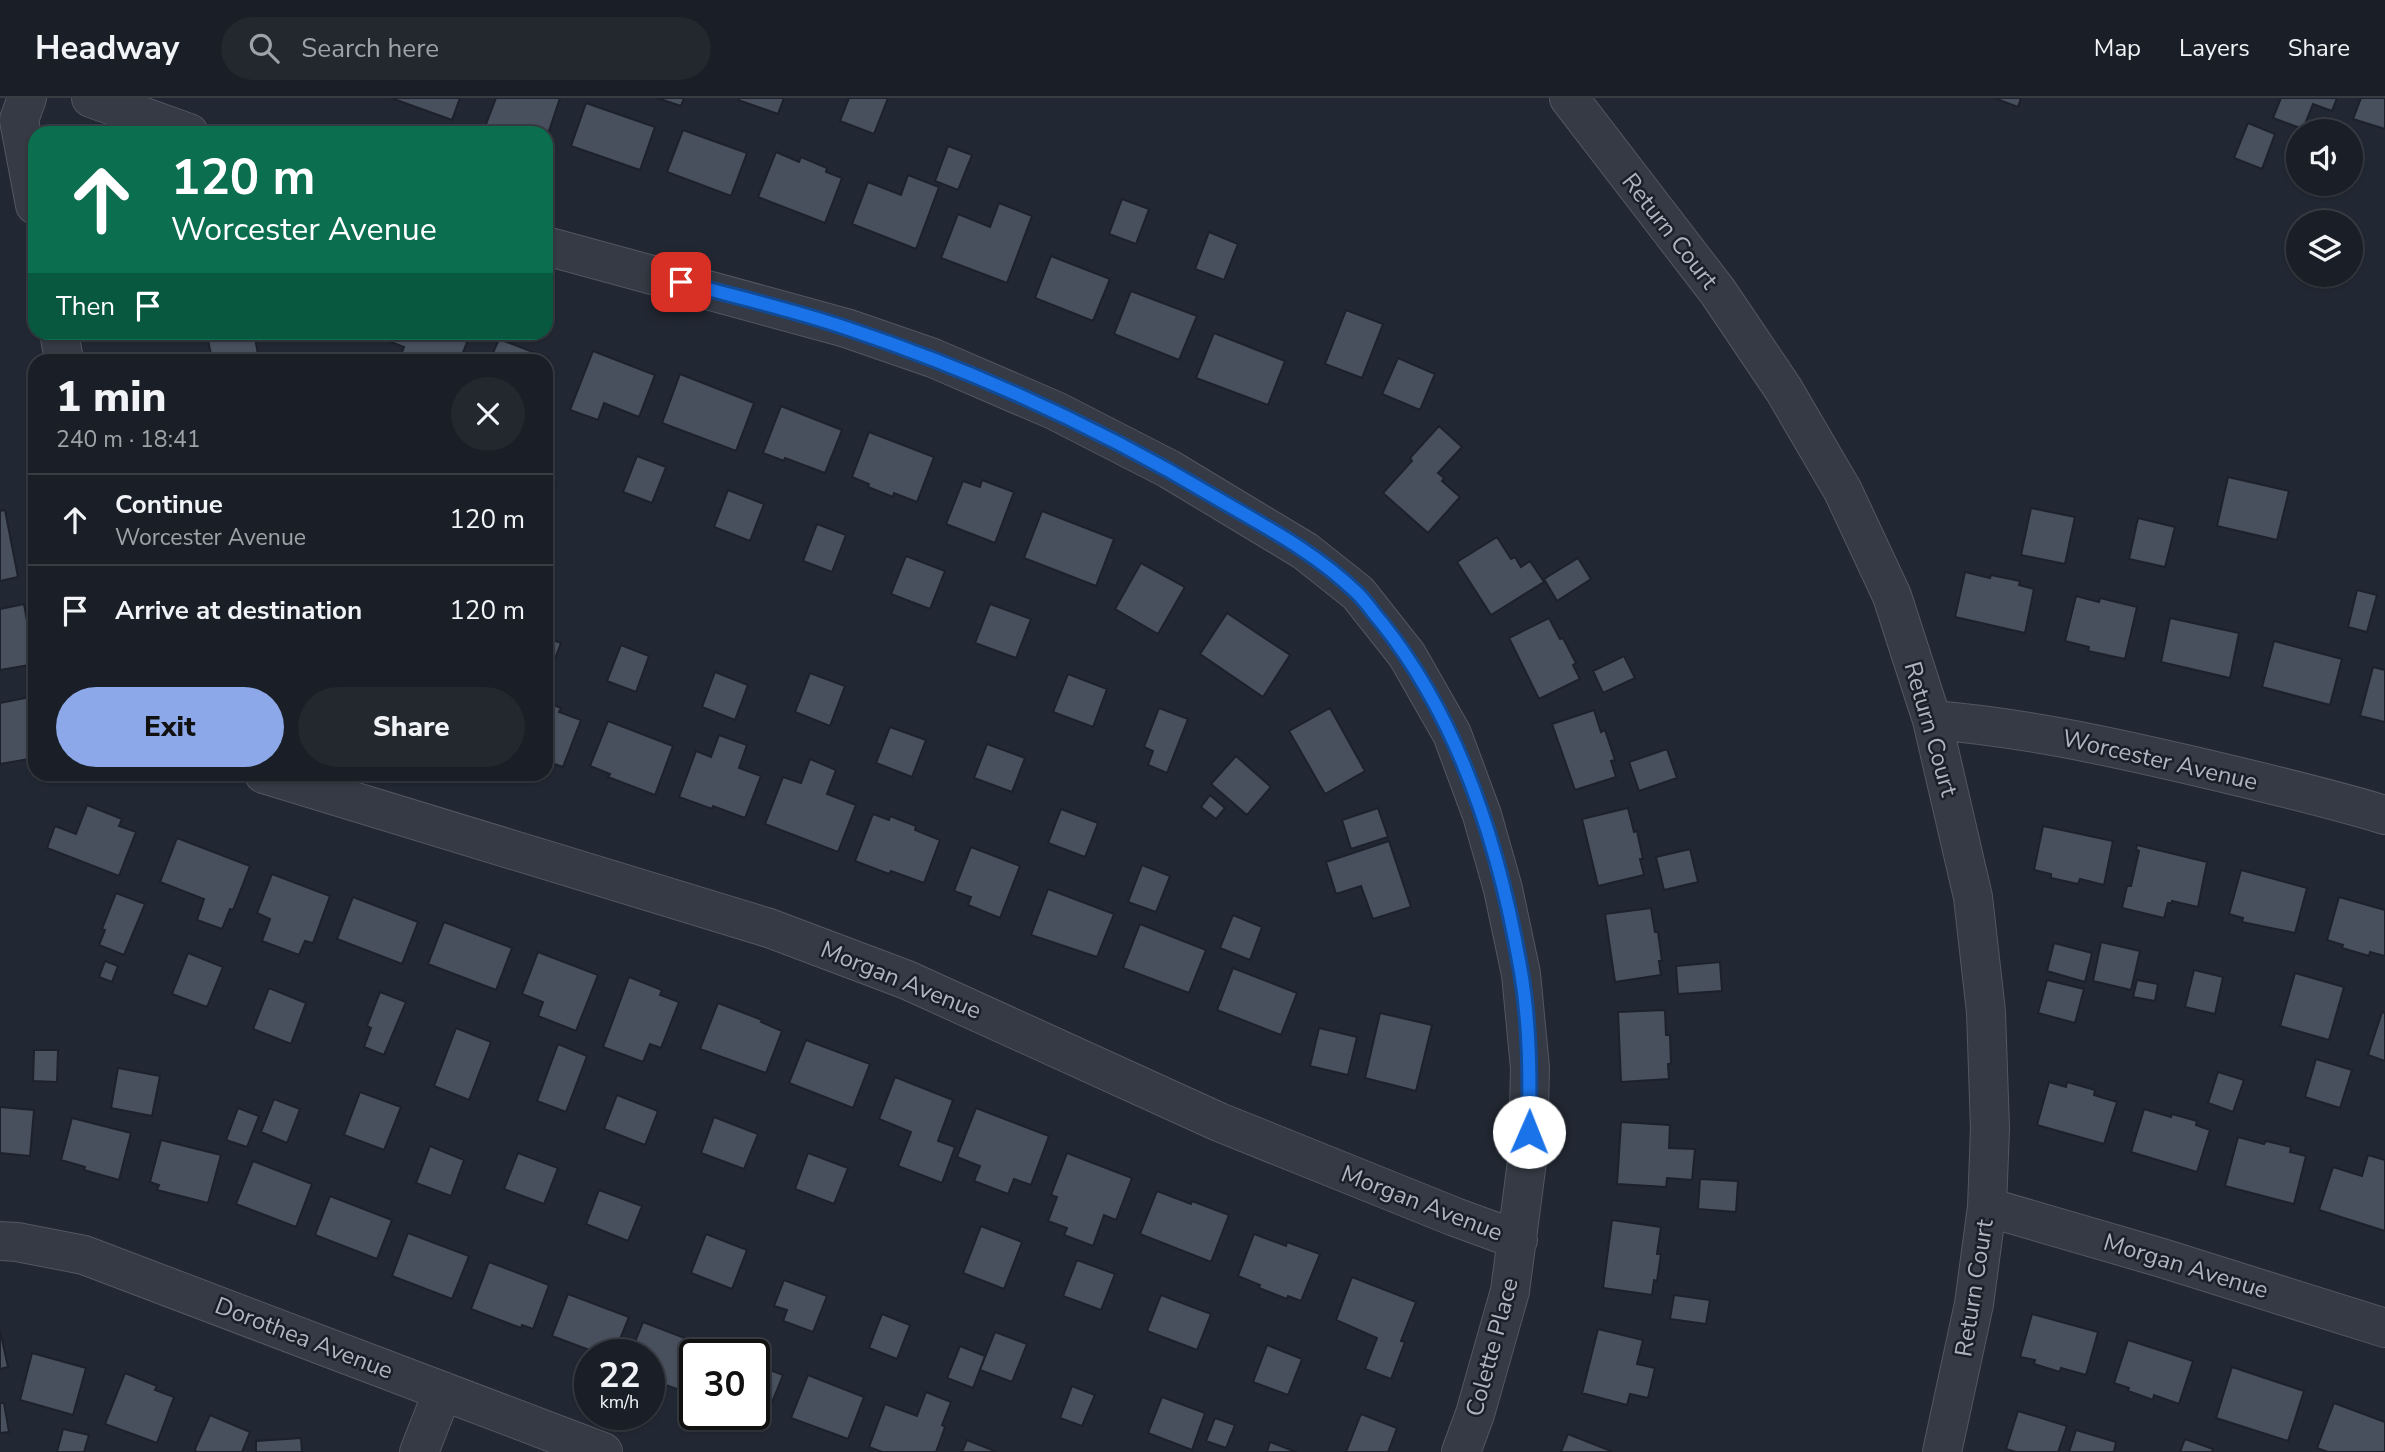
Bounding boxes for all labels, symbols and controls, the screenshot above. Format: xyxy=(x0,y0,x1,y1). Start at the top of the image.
search box xyxy=(221,17,711,80)
text: Headway xyxy=(35,26,179,71)
icon: search xyxy=(245,29,283,67)
text: Search here xyxy=(301,31,439,66)
text: Map xyxy=(2094,32,2141,64)
text: Layers xyxy=(2179,32,2250,64)
text: Share xyxy=(2288,32,2350,64)
map controls xyxy=(2286,119,2363,287)
button: sound xyxy=(2286,119,2363,196)
text: 120 m xyxy=(171,144,315,211)
icon: ahead xyxy=(56,154,147,245)
street label: Return Court xyxy=(1615,167,1726,296)
text: Worcester Avenue xyxy=(171,208,437,251)
button: layers xyxy=(2286,210,2363,287)
pin xyxy=(651,252,711,312)
icon: arrive xyxy=(662,263,700,301)
icon: arrive xyxy=(129,287,167,325)
text: Then xyxy=(56,289,115,324)
text: 1 min xyxy=(56,369,166,426)
button: close xyxy=(451,377,525,451)
text: 240 m · 18:41 xyxy=(56,424,201,455)
text: Continue xyxy=(115,487,223,522)
icon: ahead xyxy=(56,501,94,539)
text: 120 m xyxy=(449,502,525,537)
text: Worcester Avenue xyxy=(115,522,306,553)
icon: arrive xyxy=(56,592,94,630)
text: Arrive at destination xyxy=(115,593,362,628)
text: 120 m xyxy=(449,593,525,628)
street label: Return Court xyxy=(1897,658,1966,801)
button: Exit xyxy=(56,687,284,767)
button: Share xyxy=(298,687,525,767)
street label: Worcester Avenue xyxy=(2059,722,2261,798)
street label: Morgan Avenue xyxy=(816,933,986,1027)
position arrow xyxy=(1492,1095,1566,1169)
street label: Morgan Avenue xyxy=(1337,1157,1507,1249)
street label: Return Court xyxy=(1947,1216,2001,1359)
street label: Morgan Avenue xyxy=(2100,1226,2272,1306)
street label: Colette Place xyxy=(1458,1274,1526,1420)
street label: Dorothea Avenue xyxy=(210,1289,398,1387)
speed limit sign: 30 xyxy=(679,1339,770,1430)
text: 22 xyxy=(598,1352,641,1399)
text: km/h xyxy=(600,1390,639,1414)

